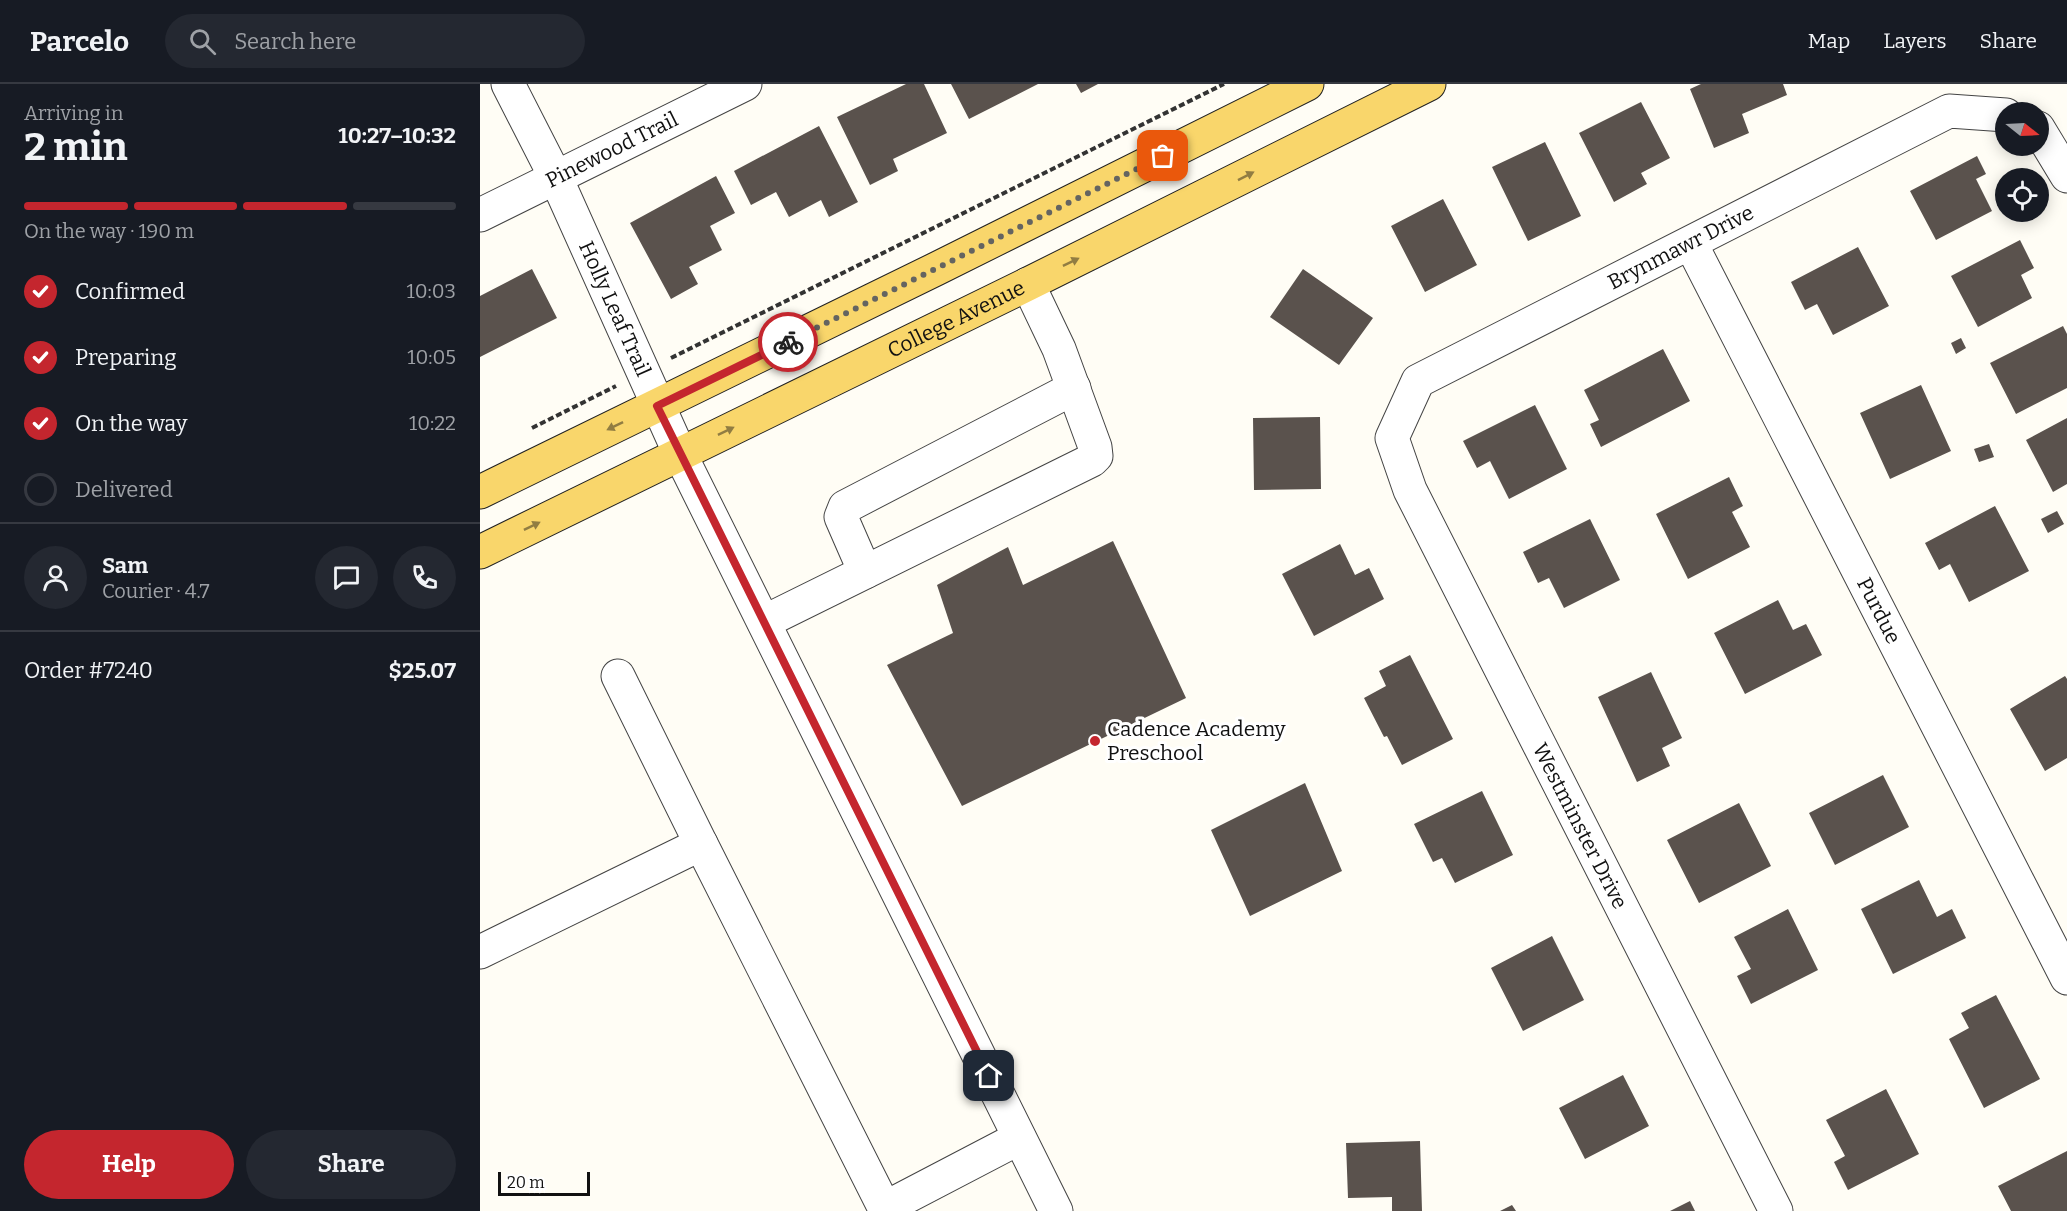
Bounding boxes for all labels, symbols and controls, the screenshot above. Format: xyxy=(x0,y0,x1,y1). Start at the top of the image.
search box xyxy=(165,14,585,68)
text: Parcelo xyxy=(30,25,129,58)
icon: search xyxy=(186,25,219,58)
text: Search here xyxy=(234,28,356,55)
text: Map xyxy=(1808,28,1850,54)
text: Layers xyxy=(1883,28,1947,54)
text: Share xyxy=(1980,28,2037,54)
text: Arriving in xyxy=(24,101,123,125)
north arrow xyxy=(1995,102,2049,156)
map controls xyxy=(1995,102,2049,222)
street label: Pinewood Trail xyxy=(541,106,682,194)
text: 10:27–10:32 xyxy=(338,122,456,149)
text: 2 min xyxy=(24,124,128,170)
pin xyxy=(1137,130,1188,181)
icon: bag xyxy=(1146,139,1179,172)
button: locate xyxy=(1995,168,2049,222)
one-way arrow xyxy=(1237,171,1254,180)
street label: Brynmawr Drive xyxy=(1604,200,1758,295)
text: On the way · 190 m xyxy=(24,219,194,243)
street label: Holly Leaf Trail xyxy=(573,237,656,381)
one-way arrow xyxy=(1063,258,1080,267)
icon: check xyxy=(24,275,57,308)
street label: College Avenue xyxy=(883,275,1029,364)
text: Confirmed xyxy=(75,278,185,305)
text: 10:03 xyxy=(407,279,456,303)
courier xyxy=(758,312,818,372)
icon: bike xyxy=(772,326,805,359)
icon: check xyxy=(24,341,57,374)
text: Preparing xyxy=(75,344,177,371)
text: 10:05 xyxy=(407,345,456,369)
icon: check xyxy=(24,407,57,440)
text: On the way xyxy=(75,410,187,437)
text: 10:22 xyxy=(409,411,456,435)
one-way arrow xyxy=(606,422,623,431)
one-way arrow xyxy=(718,427,735,436)
text: Delivered xyxy=(75,476,173,503)
one-way arrow xyxy=(524,521,541,531)
button: person xyxy=(24,546,87,609)
button: chat xyxy=(315,546,378,609)
button: phone xyxy=(393,546,456,609)
text: Sam xyxy=(102,552,148,579)
street label: Purdue xyxy=(1851,573,1907,648)
text: Courier · 4.7 xyxy=(102,579,210,603)
text: Order #7240 xyxy=(24,657,153,684)
text: $25.07 xyxy=(389,657,456,684)
place label: Cadence Academy Preschool xyxy=(1107,716,1287,766)
marker: Cadence Academy Preschool xyxy=(1088,734,1102,748)
street label: Westminster Drive xyxy=(1527,739,1633,913)
pin xyxy=(963,1050,1014,1101)
icon: home xyxy=(972,1059,1005,1092)
button: Help xyxy=(24,1130,234,1199)
button: Share xyxy=(246,1130,456,1199)
scale bar xyxy=(498,1169,590,1196)
text: 20 m xyxy=(507,1173,544,1192)

